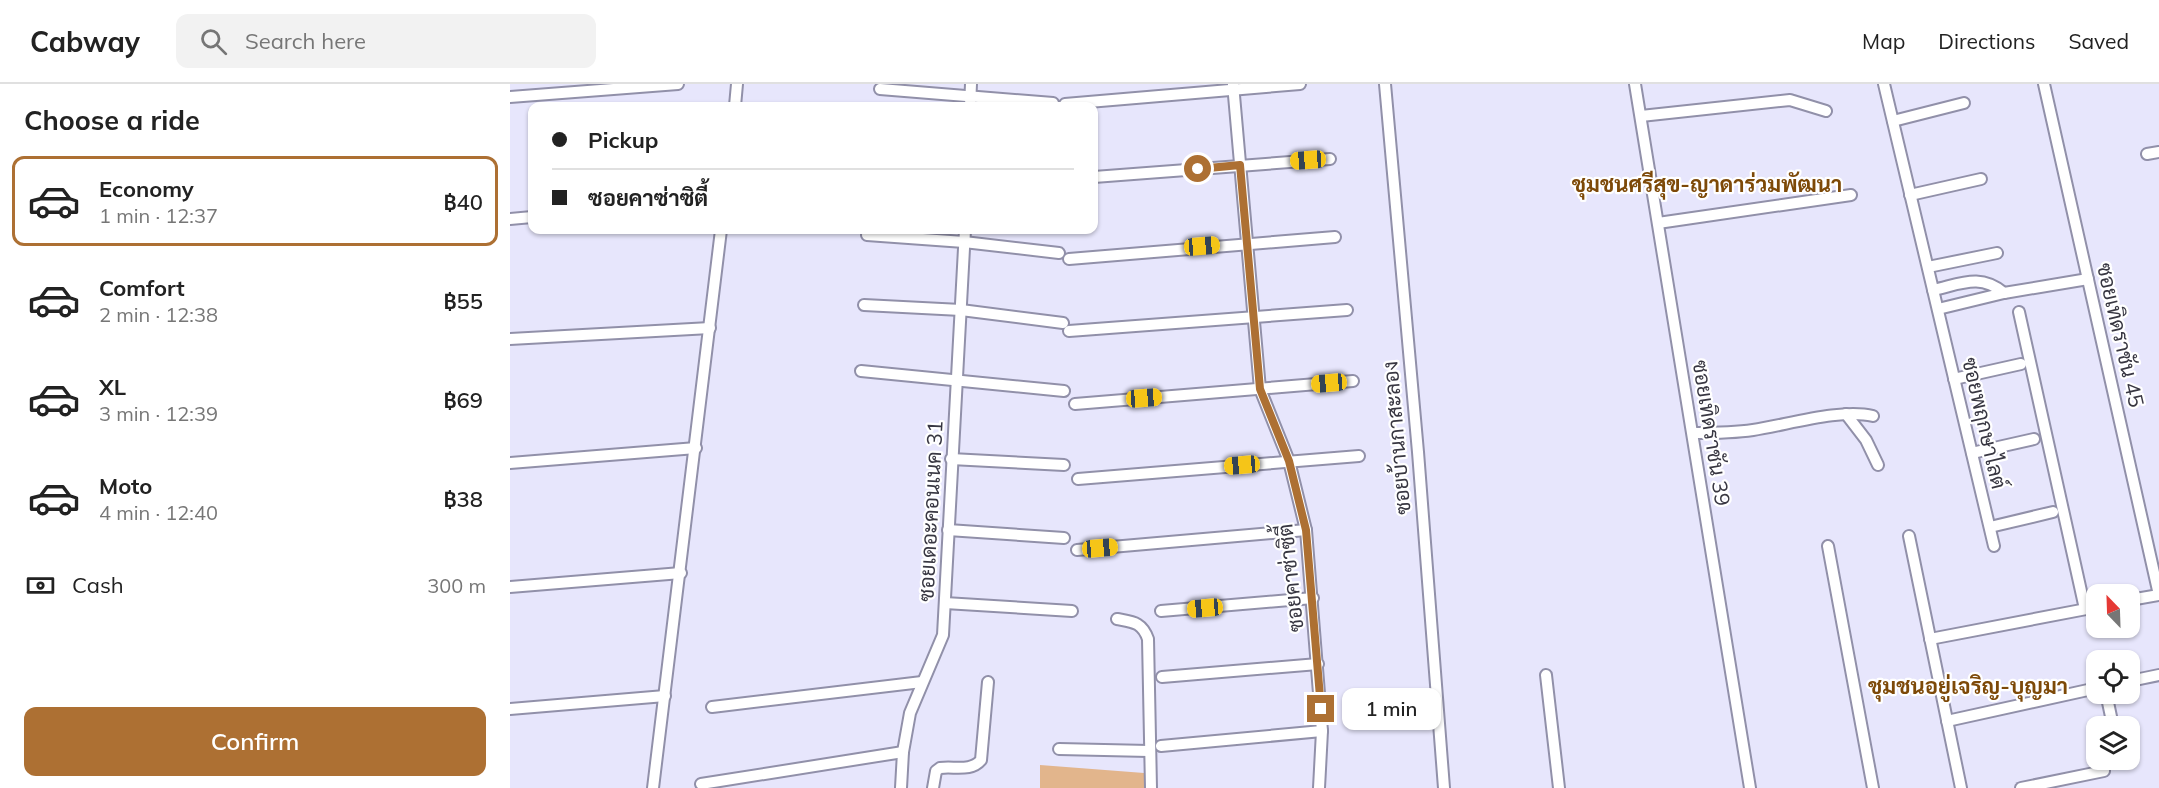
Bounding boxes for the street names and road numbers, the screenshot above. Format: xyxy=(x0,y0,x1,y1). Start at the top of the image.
street label: ซอยเทิดราชัน 45 xyxy=(2092,260,2150,410)
street label: ซอยพฤกษาไลต์ xyxy=(1957,355,2013,491)
street label: ซอยเทิดราชัน 39 xyxy=(1688,358,1736,508)
street label: ซอยบ้านกาสะลอง xyxy=(1376,360,1416,516)
street label: ซอยเดอะคอนเนค 31 xyxy=(912,420,948,602)
street label: ซอยคาซ่าซิตี้ xyxy=(1265,522,1309,634)

